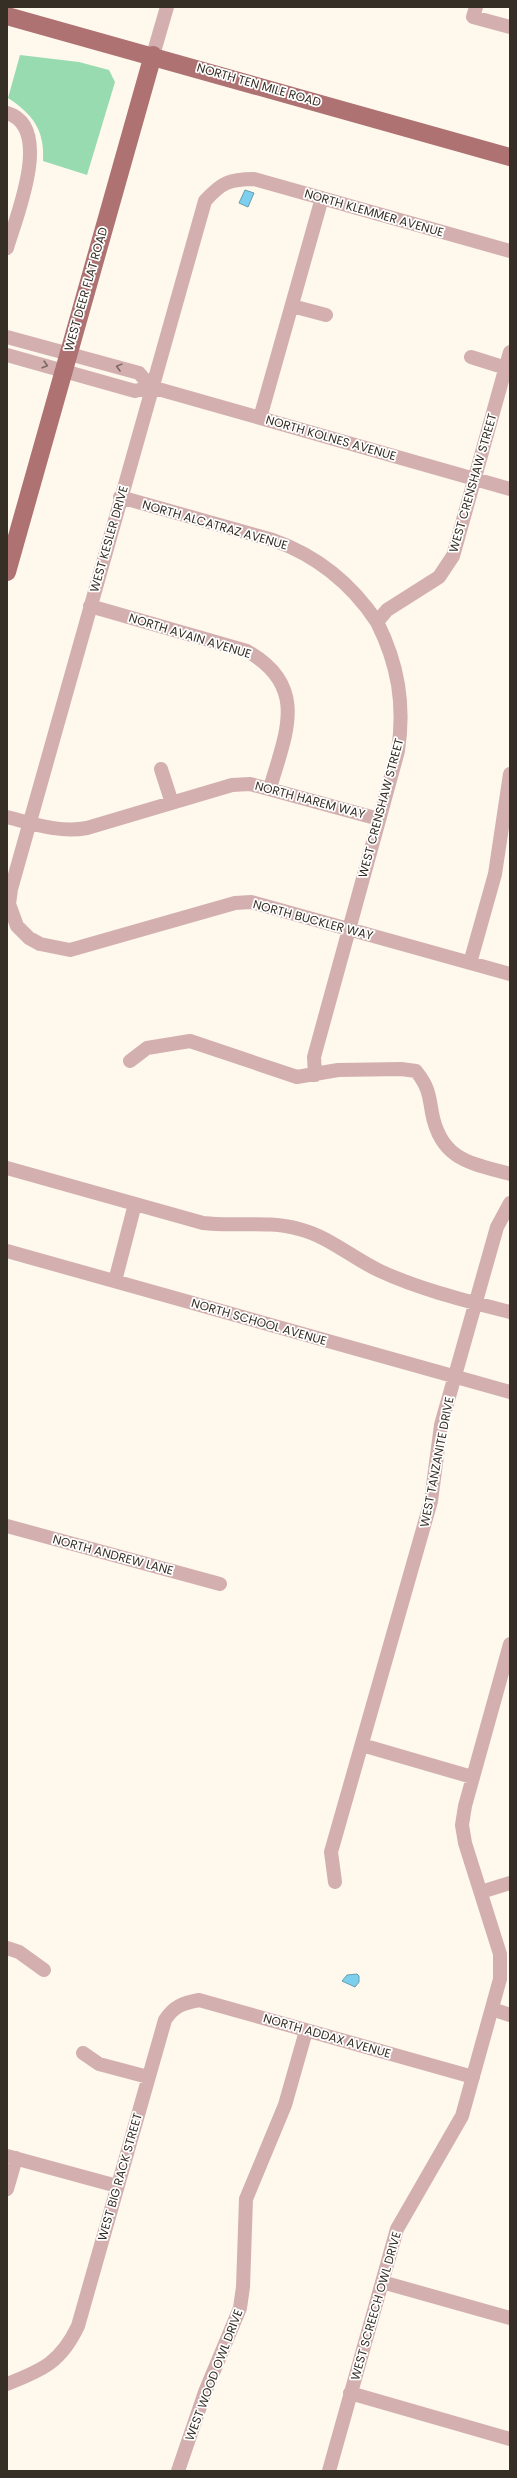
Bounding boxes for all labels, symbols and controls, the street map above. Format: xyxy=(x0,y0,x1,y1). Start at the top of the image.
street label: NORTH TEN MILE ROAD xyxy=(195,59,323,110)
street label: NORTH KLEMMER AVENUE xyxy=(303,184,446,241)
street label: WEST DEER FLAT ROAD xyxy=(60,225,111,353)
one-way arrow xyxy=(41,360,48,369)
one-way arrow xyxy=(116,364,123,372)
street label: NORTH KOLNES AVENUE xyxy=(264,411,398,464)
street label: WEST CRENSHAW STREET xyxy=(445,411,501,554)
street label: WEST KESLER DRIVE xyxy=(85,484,132,594)
street label: NORTH ALCATRAZ AVENUE xyxy=(140,496,290,553)
street label: NORTH AVAIN AVENUE xyxy=(127,609,253,662)
street label: WEST CRENSHAW STREET xyxy=(354,736,407,879)
street label: NORTH HAREM WAY xyxy=(253,777,367,822)
street label: NORTH BUCKLER WAY xyxy=(251,895,375,944)
street label: NORTH SCHOOL AVENUE xyxy=(189,1294,329,1349)
street label: WEST TANZANITE DRIVE xyxy=(416,1395,457,1529)
street label: NORTH ANDREW LANE xyxy=(51,1530,175,1579)
street label: NORTH ADDAX AVENUE xyxy=(261,2009,393,2062)
street label: WEST BIG RACK STREET xyxy=(93,2111,146,2243)
street label: WEST SCREECH OWL DRIVE xyxy=(346,2230,405,2382)
street label: WEST WOOD OWL DRIVE xyxy=(181,2307,246,2443)

